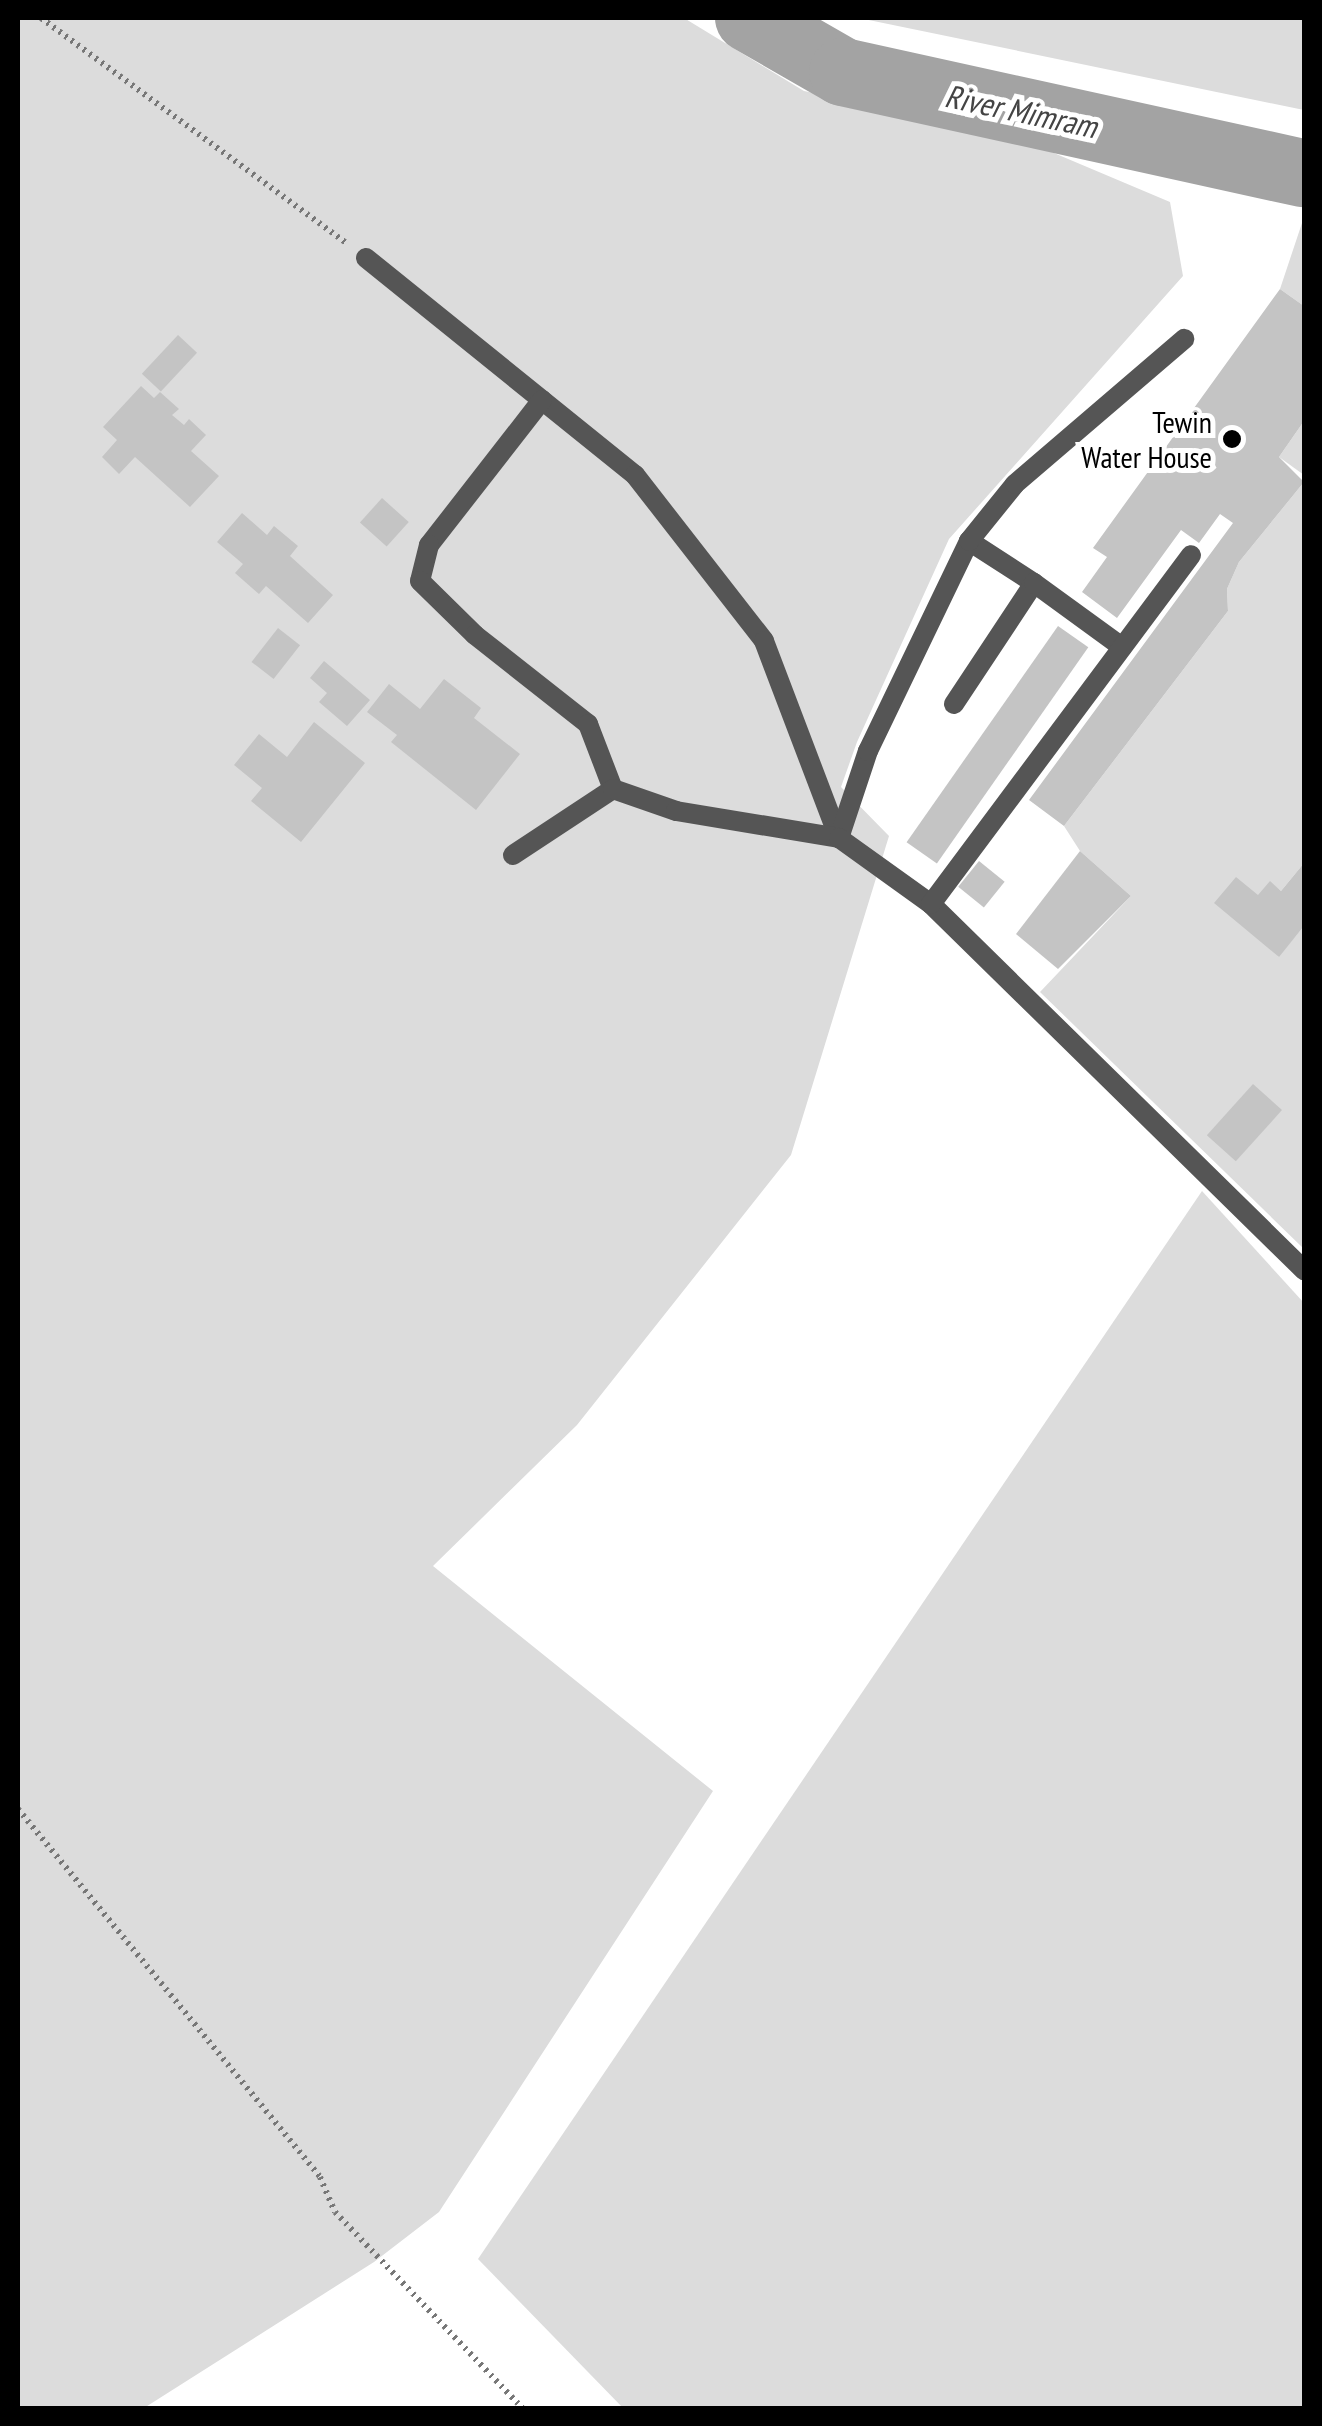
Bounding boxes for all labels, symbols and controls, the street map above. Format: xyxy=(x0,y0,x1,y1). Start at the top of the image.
water label: River Mimram xyxy=(942,76,1100,146)
place label: Tewin Water House xyxy=(1081,404,1212,474)
marker: Tewin Water House xyxy=(1221,428,1243,450)

